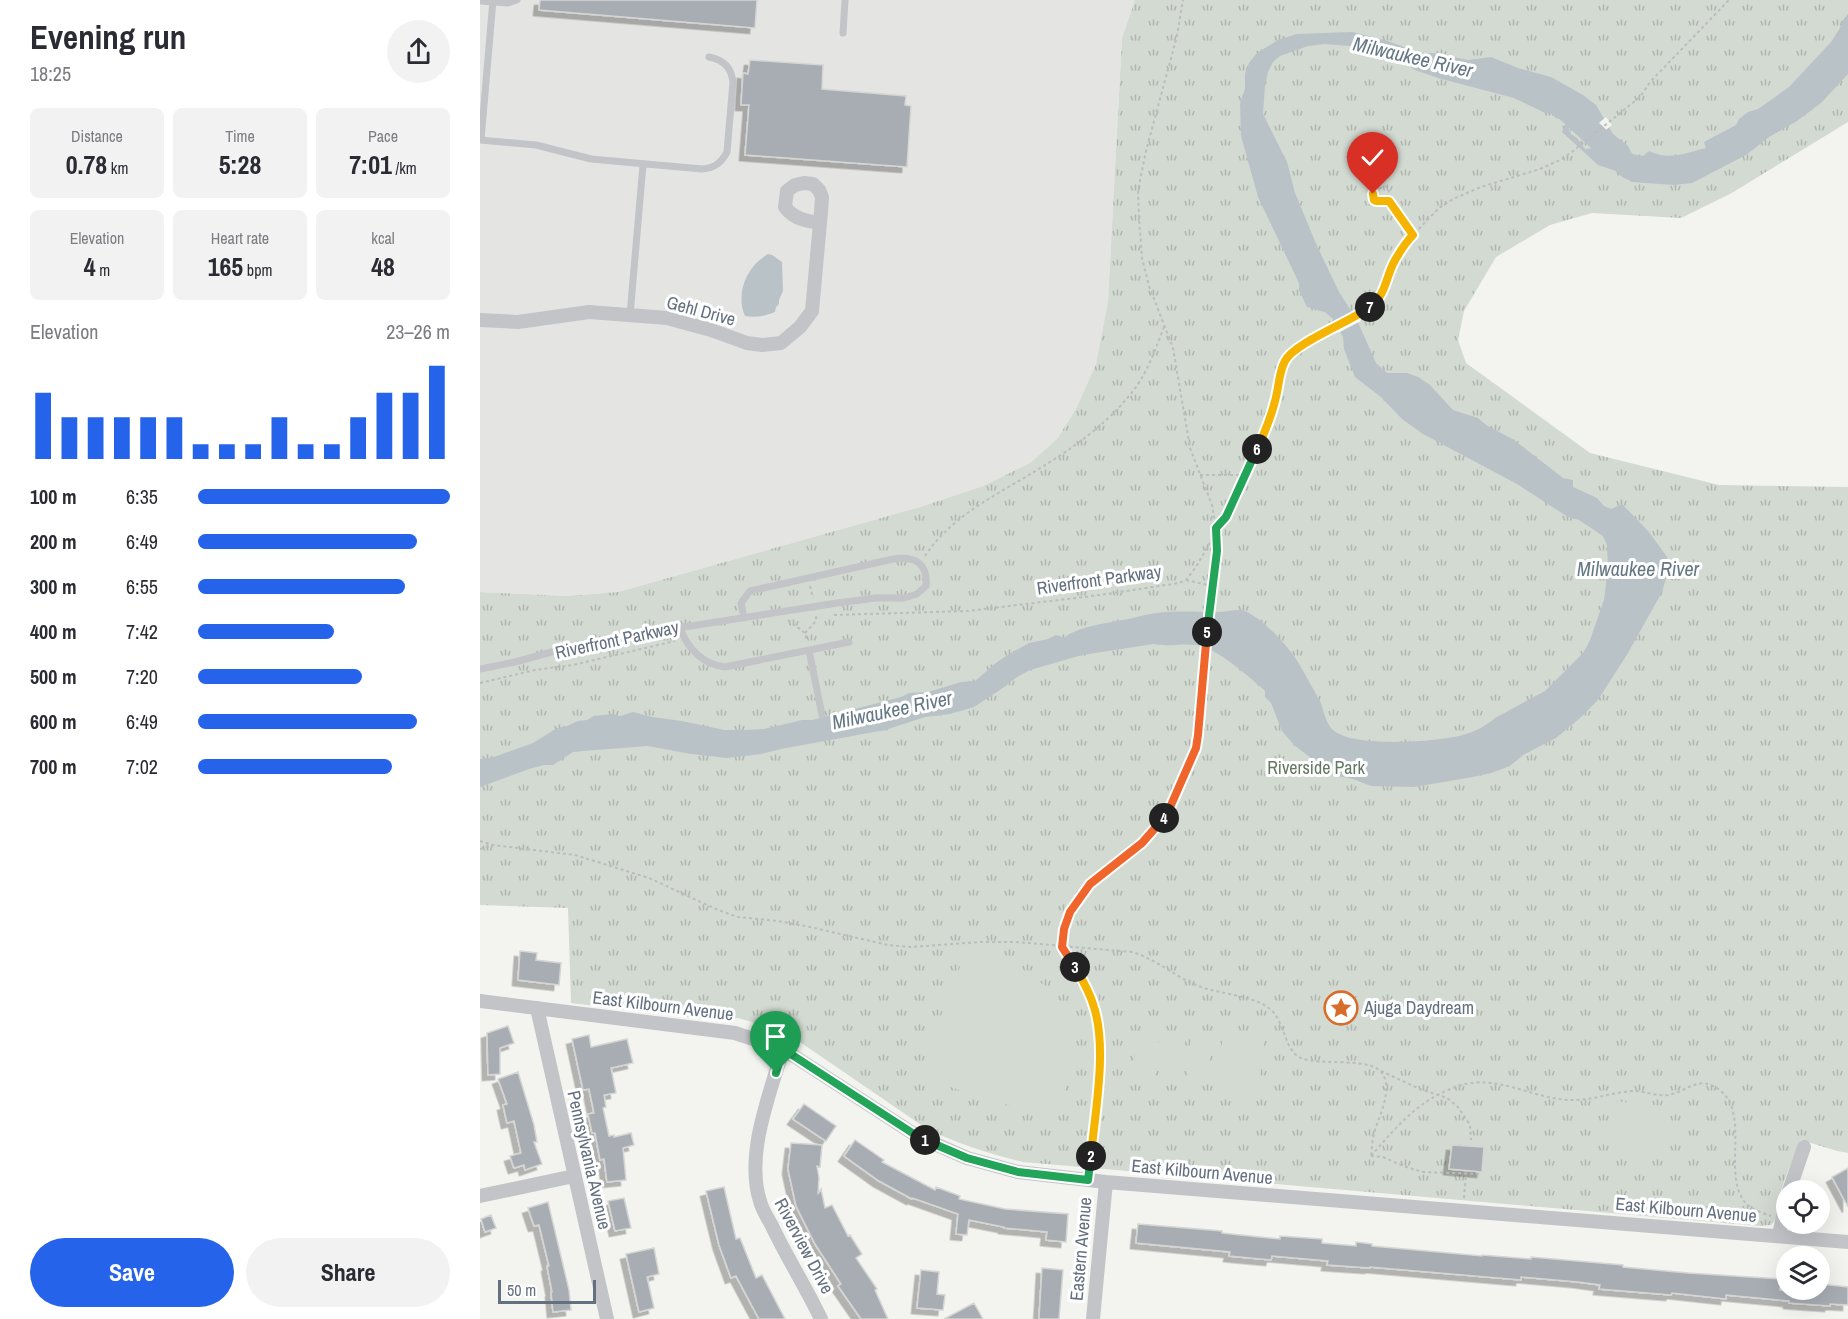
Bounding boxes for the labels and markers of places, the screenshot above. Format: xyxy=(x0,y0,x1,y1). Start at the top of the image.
pin xyxy=(1347,132,1398,194)
pin: 7 xyxy=(1355,292,1385,322)
pin: 6 xyxy=(1242,434,1272,464)
pin: 5 xyxy=(1192,617,1222,647)
pin: 4 xyxy=(1149,803,1179,833)
pin: 3 xyxy=(1060,952,1090,982)
place icon: Ajuga Daydream xyxy=(1323,990,1359,1026)
place label: Ajuga Daydream xyxy=(1363,995,1474,1020)
pin xyxy=(750,1011,801,1073)
pin: 1 xyxy=(910,1125,940,1155)
pin: 2 xyxy=(1076,1141,1106,1171)

